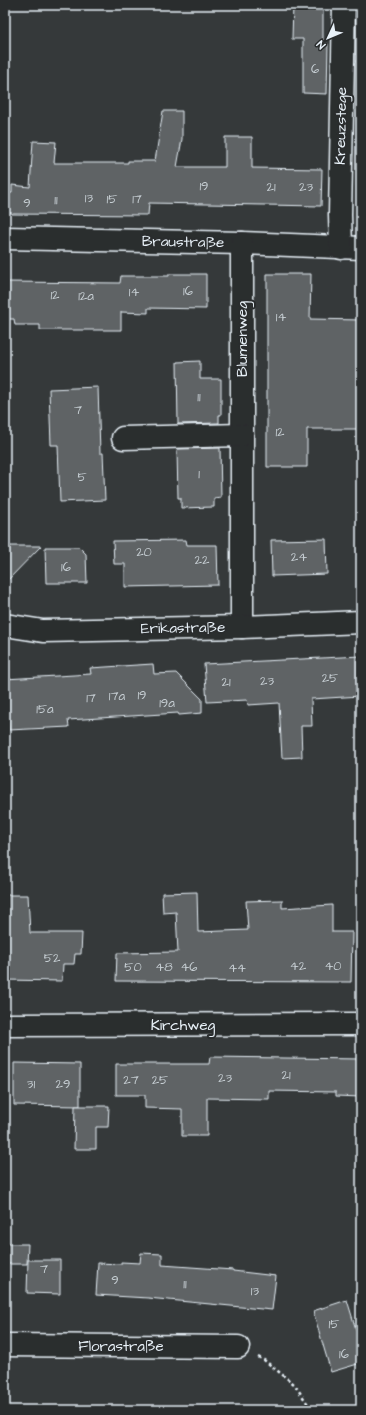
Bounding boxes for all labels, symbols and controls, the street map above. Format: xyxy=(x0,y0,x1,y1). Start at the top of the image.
north arrow xyxy=(308,18,348,58)
text: N xyxy=(313,37,329,52)
house number: 6 xyxy=(311,60,319,78)
street label: Kreuzstege xyxy=(330,87,353,165)
house number: 19 xyxy=(199,177,209,195)
house number: 21 xyxy=(266,178,276,196)
house number: 23 xyxy=(299,178,313,196)
house number: 13 xyxy=(85,189,94,207)
house number: 15 xyxy=(107,190,117,208)
house number: 17 xyxy=(132,190,142,208)
house number: 11 xyxy=(54,191,58,209)
house number: 9 xyxy=(23,194,31,212)
street label: Braustraße xyxy=(142,231,224,253)
house number: 16 xyxy=(183,282,193,300)
house number: 14 xyxy=(129,283,139,301)
house number: 12 xyxy=(50,286,60,304)
house number: 12a xyxy=(78,287,94,305)
street label: Blumenweg xyxy=(232,301,254,377)
house number: 14 xyxy=(276,308,286,326)
house number: 11 xyxy=(197,388,201,406)
house number: 7 xyxy=(74,401,82,419)
house number: 12 xyxy=(275,423,285,441)
house number: 1 xyxy=(198,465,200,483)
house number: 5 xyxy=(77,468,87,486)
house number: 20 xyxy=(136,543,152,561)
house number: 24 xyxy=(291,548,307,566)
house number: 22 xyxy=(195,551,210,569)
house number: 16 xyxy=(61,558,71,576)
street label: Erikastraße xyxy=(141,617,225,639)
house number: 25 xyxy=(322,669,338,687)
house number: 23 xyxy=(260,672,274,690)
house number: 21 xyxy=(221,673,231,691)
house number: 19 xyxy=(137,686,147,704)
house number: 17a xyxy=(109,687,126,705)
house number: 17 xyxy=(86,689,96,707)
house number: 19a xyxy=(159,694,175,712)
house number: 15a xyxy=(36,700,54,718)
house number: 52 xyxy=(44,949,61,967)
house number: 42 xyxy=(290,957,307,975)
house number: 40 xyxy=(324,957,342,975)
house number: 50 xyxy=(124,958,142,976)
house number: 48 xyxy=(155,958,173,976)
house number: 46 xyxy=(181,958,198,976)
house number: 44 xyxy=(228,959,246,977)
street label: Kirchweg xyxy=(151,1015,216,1037)
house number: 21 xyxy=(281,1066,291,1084)
house number: 23 xyxy=(218,1069,232,1087)
house number: 27 xyxy=(123,1071,139,1089)
house number: 25 xyxy=(152,1071,168,1089)
house number: 31 xyxy=(27,1075,35,1093)
house number: 29 xyxy=(56,1075,70,1093)
house number: 7 xyxy=(40,1260,48,1278)
house number: 9 xyxy=(111,1271,119,1289)
house number: 11 xyxy=(183,1275,187,1293)
house number: 13 xyxy=(251,1282,260,1300)
house number: 15 xyxy=(329,1315,339,1333)
street label: Florastraße xyxy=(78,1336,164,1357)
house number: 16 xyxy=(339,1345,349,1363)

